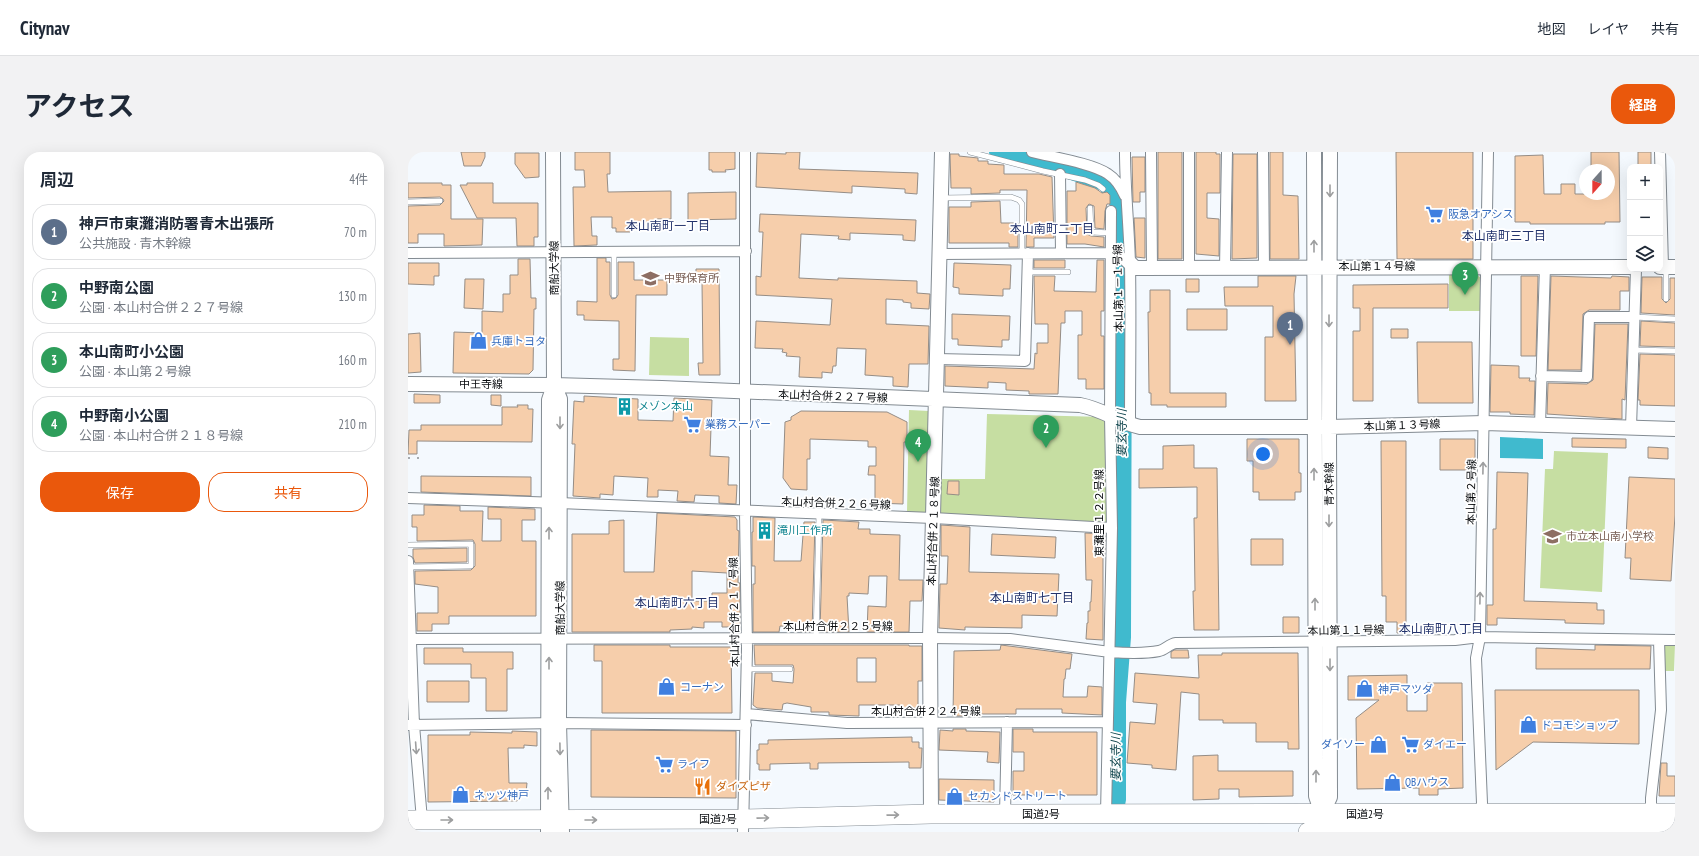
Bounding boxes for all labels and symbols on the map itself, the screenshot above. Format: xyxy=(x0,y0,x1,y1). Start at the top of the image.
north arrow xyxy=(1579,164,1615,200)
one-way arrow xyxy=(1326,184,1334,197)
supermarket icon: 阪急オアシス xyxy=(1425,204,1445,224)
place label: 阪急オアシス xyxy=(1448,207,1514,221)
district label: 本山南町一丁目 xyxy=(626,218,710,233)
district label: 本山南町二丁目 xyxy=(1010,221,1094,236)
district label: 本山南町三丁目 xyxy=(1462,228,1546,243)
one-way arrow xyxy=(1310,240,1318,253)
street label: 商船大学線 xyxy=(547,241,561,296)
street label: 本山第１－１号線 xyxy=(1110,244,1126,332)
street label: 本山第１４号線 xyxy=(1339,259,1416,273)
pin: 3 xyxy=(1452,262,1478,295)
school or university icon: 中野保育所 xyxy=(641,268,661,288)
place label: 中野保育所 xyxy=(664,271,720,285)
pin: 1 xyxy=(1277,312,1303,345)
one-way arrow xyxy=(1325,314,1333,327)
shop icon: 兵庫トヨタ xyxy=(468,331,488,351)
place label: 兵庫トヨタ xyxy=(491,334,546,348)
street label: 中王寺線 xyxy=(459,377,503,391)
street label: 本山村合併２２７号線 xyxy=(778,387,888,405)
building icon: メゾン本山 xyxy=(615,396,635,416)
place label: メゾン本山 xyxy=(638,399,693,413)
water label: 要玄寺川 xyxy=(1114,407,1129,457)
supermarket icon: 業務スーパー xyxy=(682,414,702,434)
pin: 2 xyxy=(1033,415,1059,448)
one-way arrow xyxy=(556,416,564,429)
place label: 業務スーパー xyxy=(705,417,771,431)
street label: 本山第１３号線 xyxy=(1363,417,1441,433)
pin: 4 xyxy=(905,429,931,462)
your location xyxy=(1253,444,1273,464)
street label: 本山第２号線 xyxy=(1463,459,1479,525)
street label: 青木幹線 xyxy=(1322,462,1336,506)
one-way arrow xyxy=(1479,462,1487,475)
one-way arrow xyxy=(1311,468,1318,481)
street label: 東灘里１２２号線 xyxy=(1092,469,1106,557)
street label: 本山村合併２１８号線 xyxy=(924,476,942,586)
street label: 本山村合併２２６号線 xyxy=(781,494,891,512)
one-way arrow xyxy=(1325,514,1333,527)
building icon: 滝川工作所 xyxy=(754,520,774,540)
place label: 滝川工作所 xyxy=(777,523,833,537)
school or university icon: 市立本山南小学校 xyxy=(1543,526,1563,546)
one-way arrow xyxy=(545,527,553,540)
place label: 市立本山南小学校 xyxy=(1566,529,1654,543)
street label: 本山村合併２１７号線 xyxy=(726,557,742,667)
street label: 商船大学線 xyxy=(553,581,567,636)
district label: 本山南町七丁目 xyxy=(990,590,1074,605)
one-way arrow xyxy=(1477,592,1484,605)
district label: 本山南町六丁目 xyxy=(635,595,719,610)
one-way arrow xyxy=(1311,598,1319,611)
street label: 本山村合併２２５号線 xyxy=(783,619,893,633)
district label: 本山南町八丁目 xyxy=(1399,621,1483,636)
street label: 本山第１１号線 xyxy=(1307,622,1385,638)
one-way arrow xyxy=(545,657,553,670)
one-way arrow xyxy=(1326,658,1334,671)
shop icon: コーナン xyxy=(657,677,677,697)
shop icon: 神戸マツダ xyxy=(1355,679,1375,699)
place label: コーナン xyxy=(680,680,724,694)
place label: 神戸マツダ xyxy=(1378,682,1433,696)
street label: 本山村合併２２４号線 xyxy=(871,704,981,718)
shop icon: ドコモショップ xyxy=(1518,715,1538,735)
place label: ドコモショップ xyxy=(1541,718,1618,732)
water label: 要玄寺川 xyxy=(1108,731,1123,781)
shop icon: ダイソー xyxy=(1368,734,1388,754)
supermarket icon: ダイエー xyxy=(1400,734,1420,754)
place label: ダイソー xyxy=(1321,737,1365,751)
place label: ダイエー xyxy=(1423,737,1467,751)
one-way arrow xyxy=(412,741,420,754)
one-way arrow xyxy=(556,742,563,755)
supermarket icon: ライフ xyxy=(654,754,674,774)
place label: ライフ xyxy=(677,757,710,771)
one-way arrow xyxy=(1312,770,1319,783)
shop icon: QBハウス xyxy=(1382,772,1402,792)
place label: QBハウス xyxy=(1405,775,1449,789)
restaurant icon: ダイズピザ xyxy=(693,776,713,796)
place label: ダイズピザ xyxy=(716,779,771,793)
shop icon: ネッツ神戸 xyxy=(451,785,471,805)
shop icon: セカンドストリート xyxy=(945,786,965,806)
one-way arrow xyxy=(544,787,552,800)
place label: ネッツ神戸 xyxy=(474,788,529,802)
place label: セカンドストリート xyxy=(968,789,1067,803)
street label: 国道2号 xyxy=(1022,807,1060,821)
street label: 国道2号 xyxy=(1346,807,1384,821)
one-way arrow xyxy=(886,811,899,819)
street label: 国道2号 xyxy=(699,812,737,826)
one-way arrow xyxy=(756,815,769,822)
one-way arrow xyxy=(440,816,453,824)
one-way arrow xyxy=(584,816,597,824)

